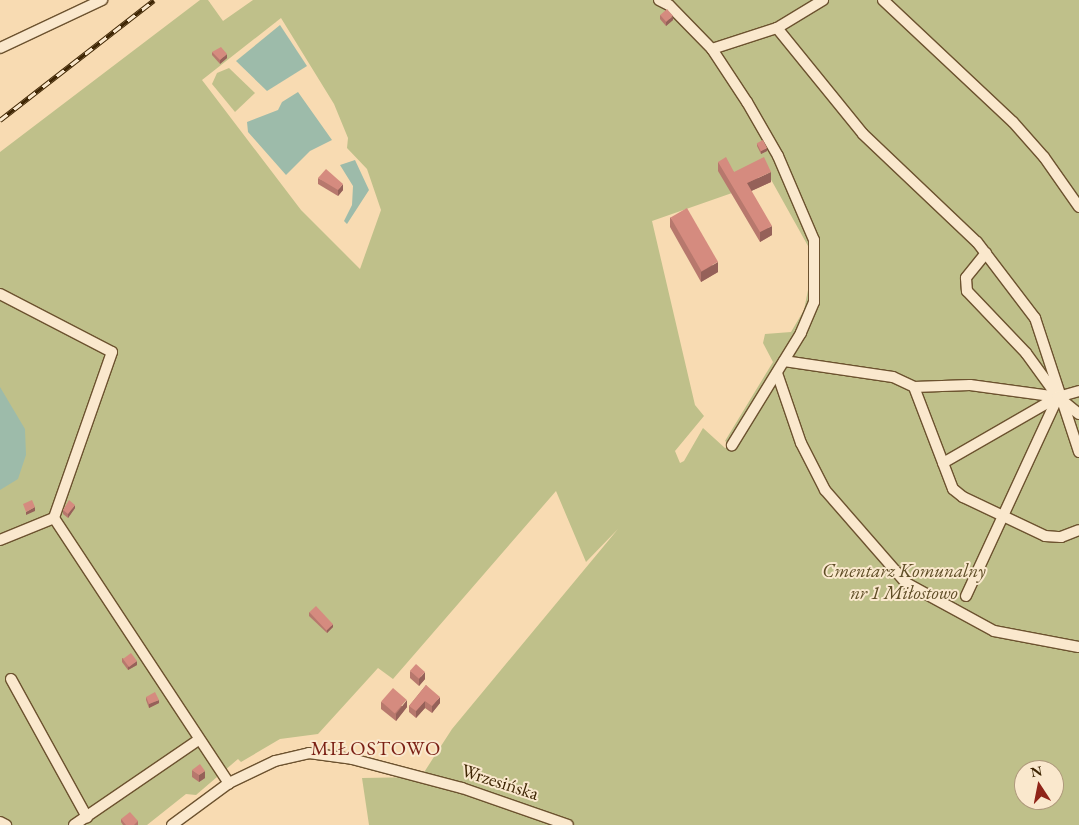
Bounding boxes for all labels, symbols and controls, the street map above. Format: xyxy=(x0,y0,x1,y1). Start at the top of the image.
park label: Cmentarz Komunalny nr 1 Miłostowo xyxy=(822,560,986,604)
district label: MIŁOSTOWO xyxy=(310,736,442,760)
street label: Wrzesińska xyxy=(458,759,542,805)
north arrow xyxy=(1014,760,1064,810)
text: N xyxy=(1029,761,1044,781)

